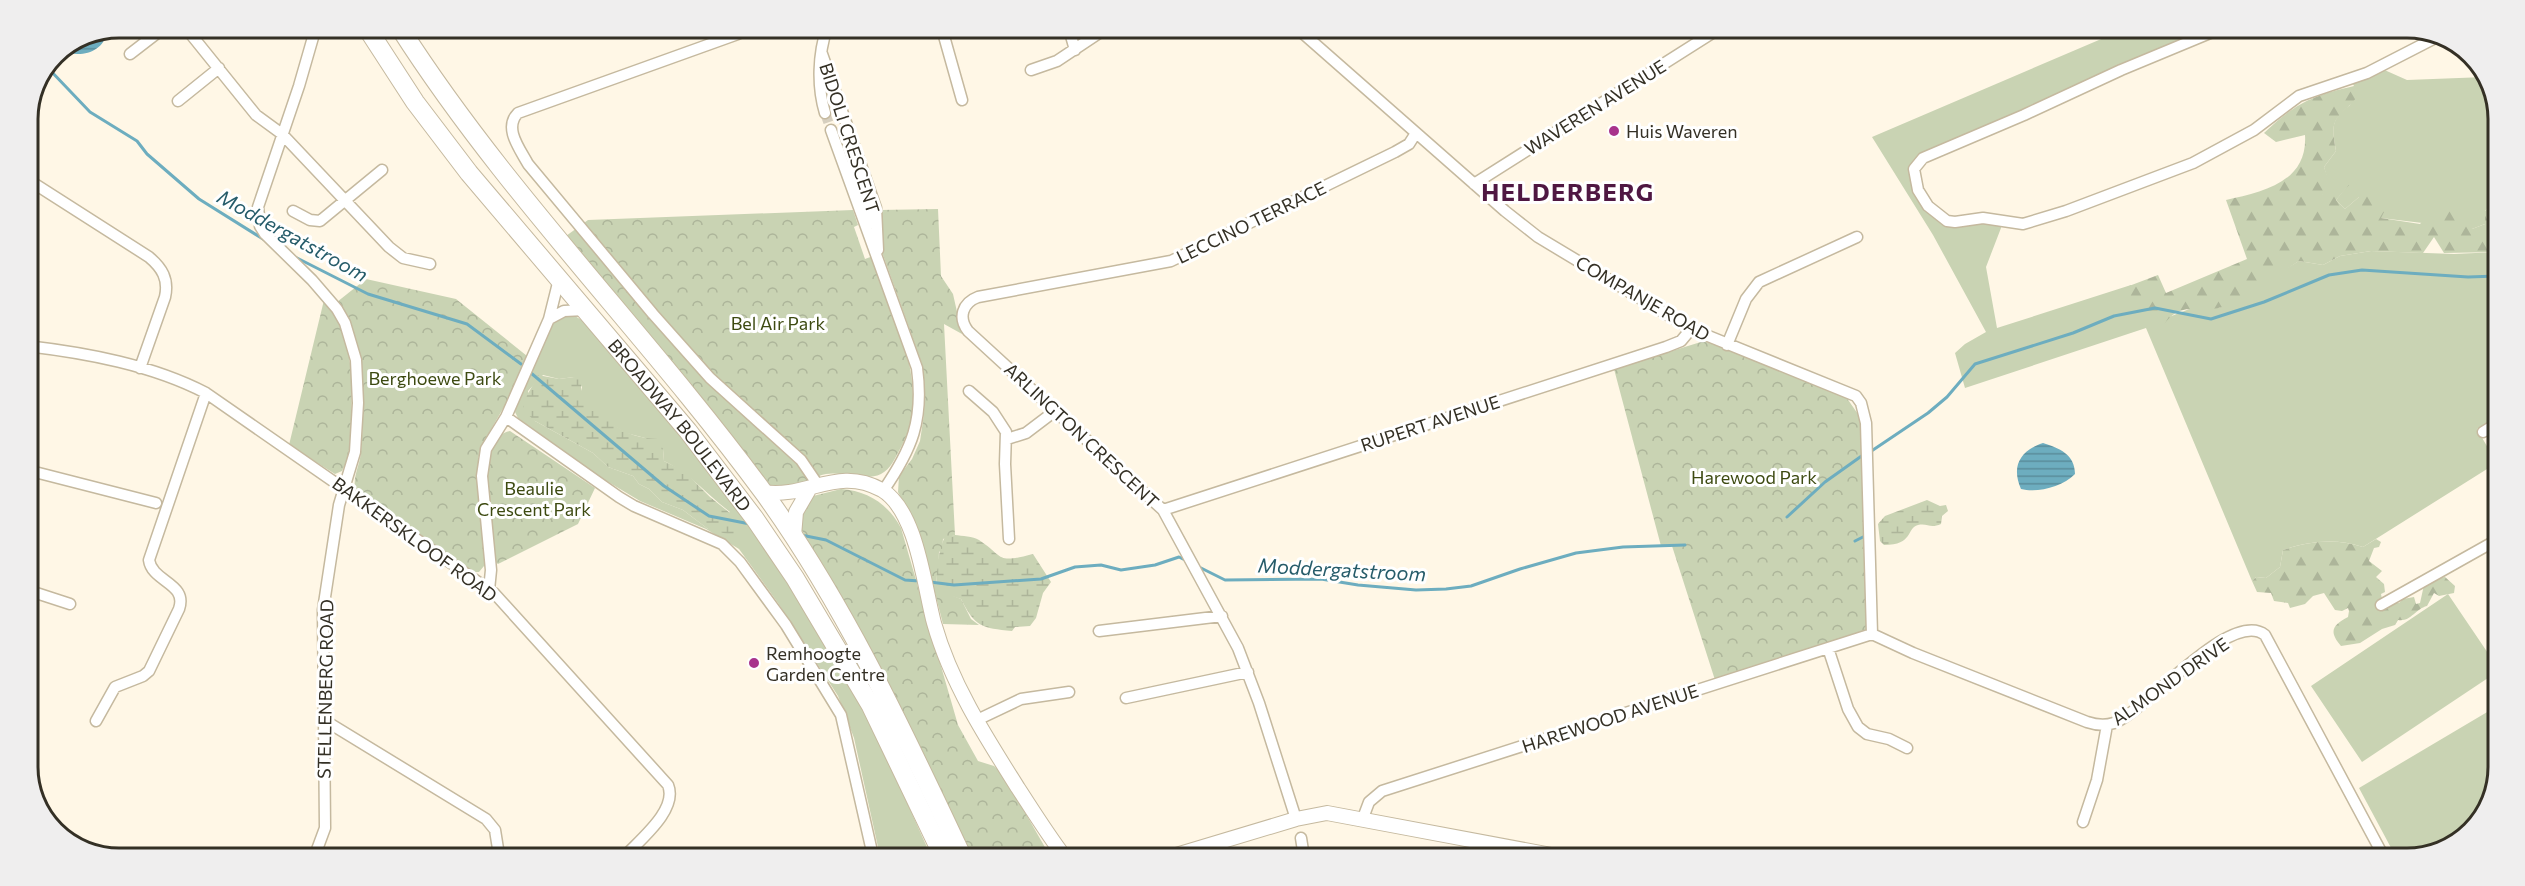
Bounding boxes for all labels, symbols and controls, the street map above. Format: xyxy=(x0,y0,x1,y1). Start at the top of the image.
street label: WAVEREN AVENUE xyxy=(1520,55,1670,159)
street label: BIDOLI CRESCENT xyxy=(815,60,885,216)
place label: Huis Waveren xyxy=(1626,120,1738,142)
marker: Huis Waveren xyxy=(1607,124,1621,138)
street label: LECCINO TERRACE xyxy=(1173,176,1329,268)
district label: HELDERBERG xyxy=(1481,177,1655,206)
water label: Moddergatstroom xyxy=(214,184,372,286)
street label: COMPANJE ROAD xyxy=(1572,251,1714,345)
park label: Bel Air Park xyxy=(731,312,825,334)
street label: BROADWAY BOULEVARD xyxy=(604,334,756,516)
street label: ARLINGTON CRESCENT xyxy=(1000,358,1164,512)
park label: Berghoewe Park xyxy=(368,367,502,389)
street label: RUPERT AVENUE xyxy=(1358,390,1502,456)
park label: Harewood Park xyxy=(1691,466,1817,488)
street label: BAKKERSKLOOF ROAD xyxy=(328,472,502,606)
park label: Beaulie Crescent Park xyxy=(477,477,591,520)
water label: Moddergatstroom xyxy=(1257,553,1427,585)
street label: STELLENBERG ROAD xyxy=(312,599,338,779)
street label: ALMOND DRIVE xyxy=(2107,632,2233,730)
place label: Remhoogte Garden Centre xyxy=(766,642,885,685)
marker: Remhoogte Garden Centre xyxy=(747,656,761,670)
street label: HAREWOOD AVENUE xyxy=(1519,679,1701,757)

